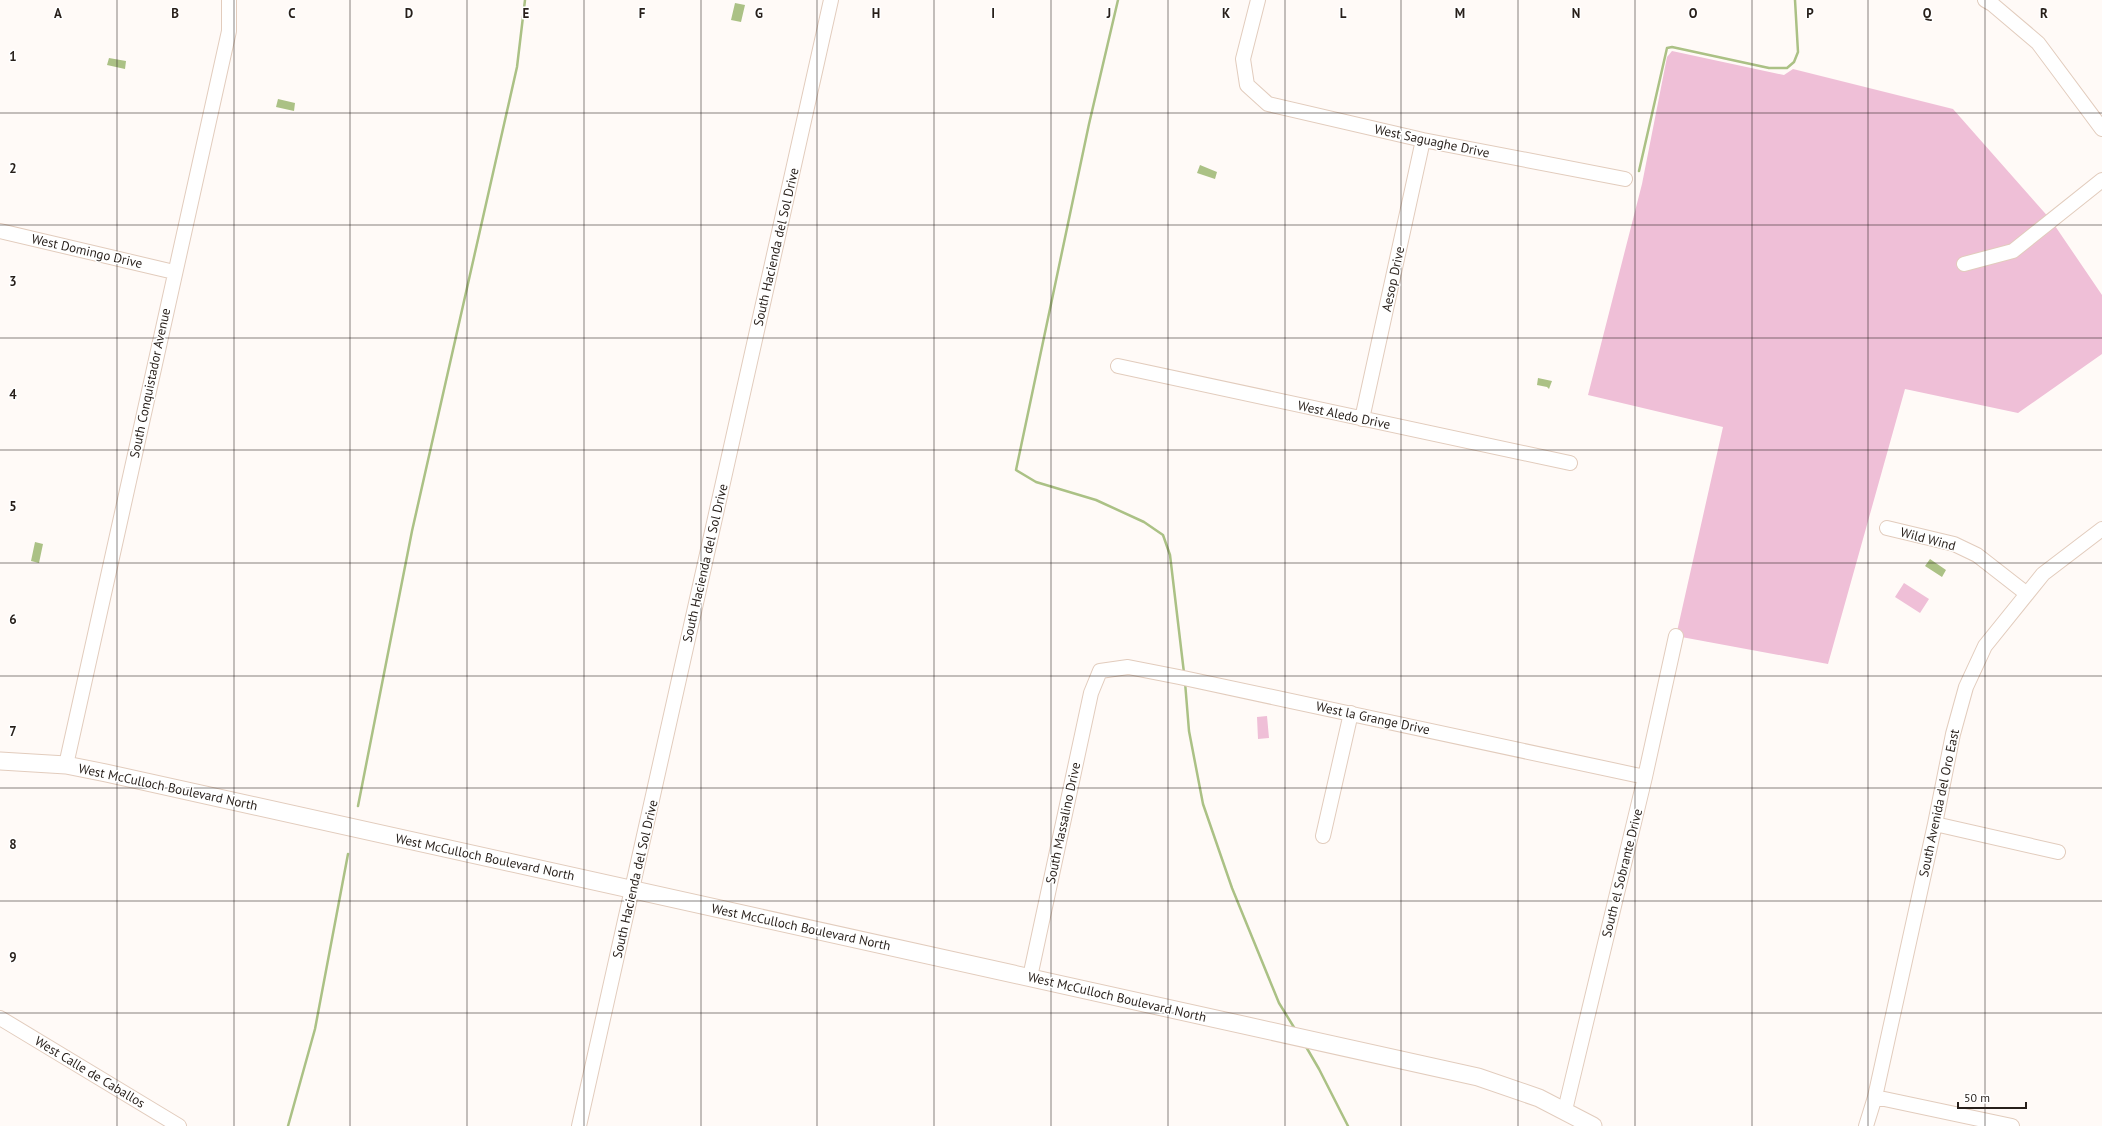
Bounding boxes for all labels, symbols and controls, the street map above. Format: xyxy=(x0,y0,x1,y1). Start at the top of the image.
text: A xyxy=(54,5,62,22)
text: B xyxy=(171,5,179,22)
text: C xyxy=(288,5,296,22)
text: D xyxy=(405,5,413,22)
text: E xyxy=(523,5,530,22)
text: F xyxy=(639,5,646,22)
text: G xyxy=(755,5,763,22)
text: H xyxy=(872,5,880,22)
text: I xyxy=(991,5,995,22)
text: J xyxy=(1106,5,1111,22)
text: K xyxy=(1222,5,1230,22)
text: L xyxy=(1340,5,1347,22)
text: M xyxy=(1455,5,1465,22)
text: N xyxy=(1572,5,1580,22)
text: O xyxy=(1689,5,1698,22)
text: P xyxy=(1806,5,1814,22)
text: Q xyxy=(1923,5,1933,22)
text: R xyxy=(2040,5,2048,22)
text: 1 xyxy=(9,48,17,65)
street label: West Saguaghe Drive xyxy=(1373,120,1491,162)
text: 2 xyxy=(9,160,17,177)
street label: South Hacienda del Sol Drive xyxy=(749,166,803,328)
street label: West Domingo Drive xyxy=(30,230,144,272)
street label: Aesop Drive xyxy=(1378,245,1408,313)
text: 3 xyxy=(9,273,17,290)
street label: South Conquistador Avenue xyxy=(126,307,174,459)
text: 4 xyxy=(9,386,17,403)
street label: West Aledo Drive xyxy=(1296,397,1392,433)
street label: South Hacienda del Sol Drive xyxy=(678,482,732,644)
text: 5 xyxy=(9,498,17,515)
street label: Wild Wind xyxy=(1898,523,1958,555)
text: 6 xyxy=(9,611,17,628)
street label: West la Grange Drive xyxy=(1314,698,1432,738)
text: 7 xyxy=(9,723,17,740)
street label: South Avenida del Oro East xyxy=(1915,727,1963,878)
street label: West McCulloch Boulevard North xyxy=(77,760,259,814)
street label: South Massalino Drive xyxy=(1042,761,1084,885)
street label: South Hacienda del Sol Drive xyxy=(608,798,662,960)
street label: South el Sobrante Drive xyxy=(1598,807,1646,939)
street label: West McCulloch Boulevard North xyxy=(394,830,576,884)
text: 8 xyxy=(9,836,17,853)
street label: West McCulloch Boulevard North xyxy=(710,900,892,954)
text: 9 xyxy=(9,949,17,966)
street label: West McCulloch Boulevard North xyxy=(1026,968,1208,1026)
street label: West Calle de Caballos xyxy=(32,1032,148,1112)
scale bar xyxy=(1958,1084,2026,1110)
text: 50 m xyxy=(1964,1090,1990,1105)

